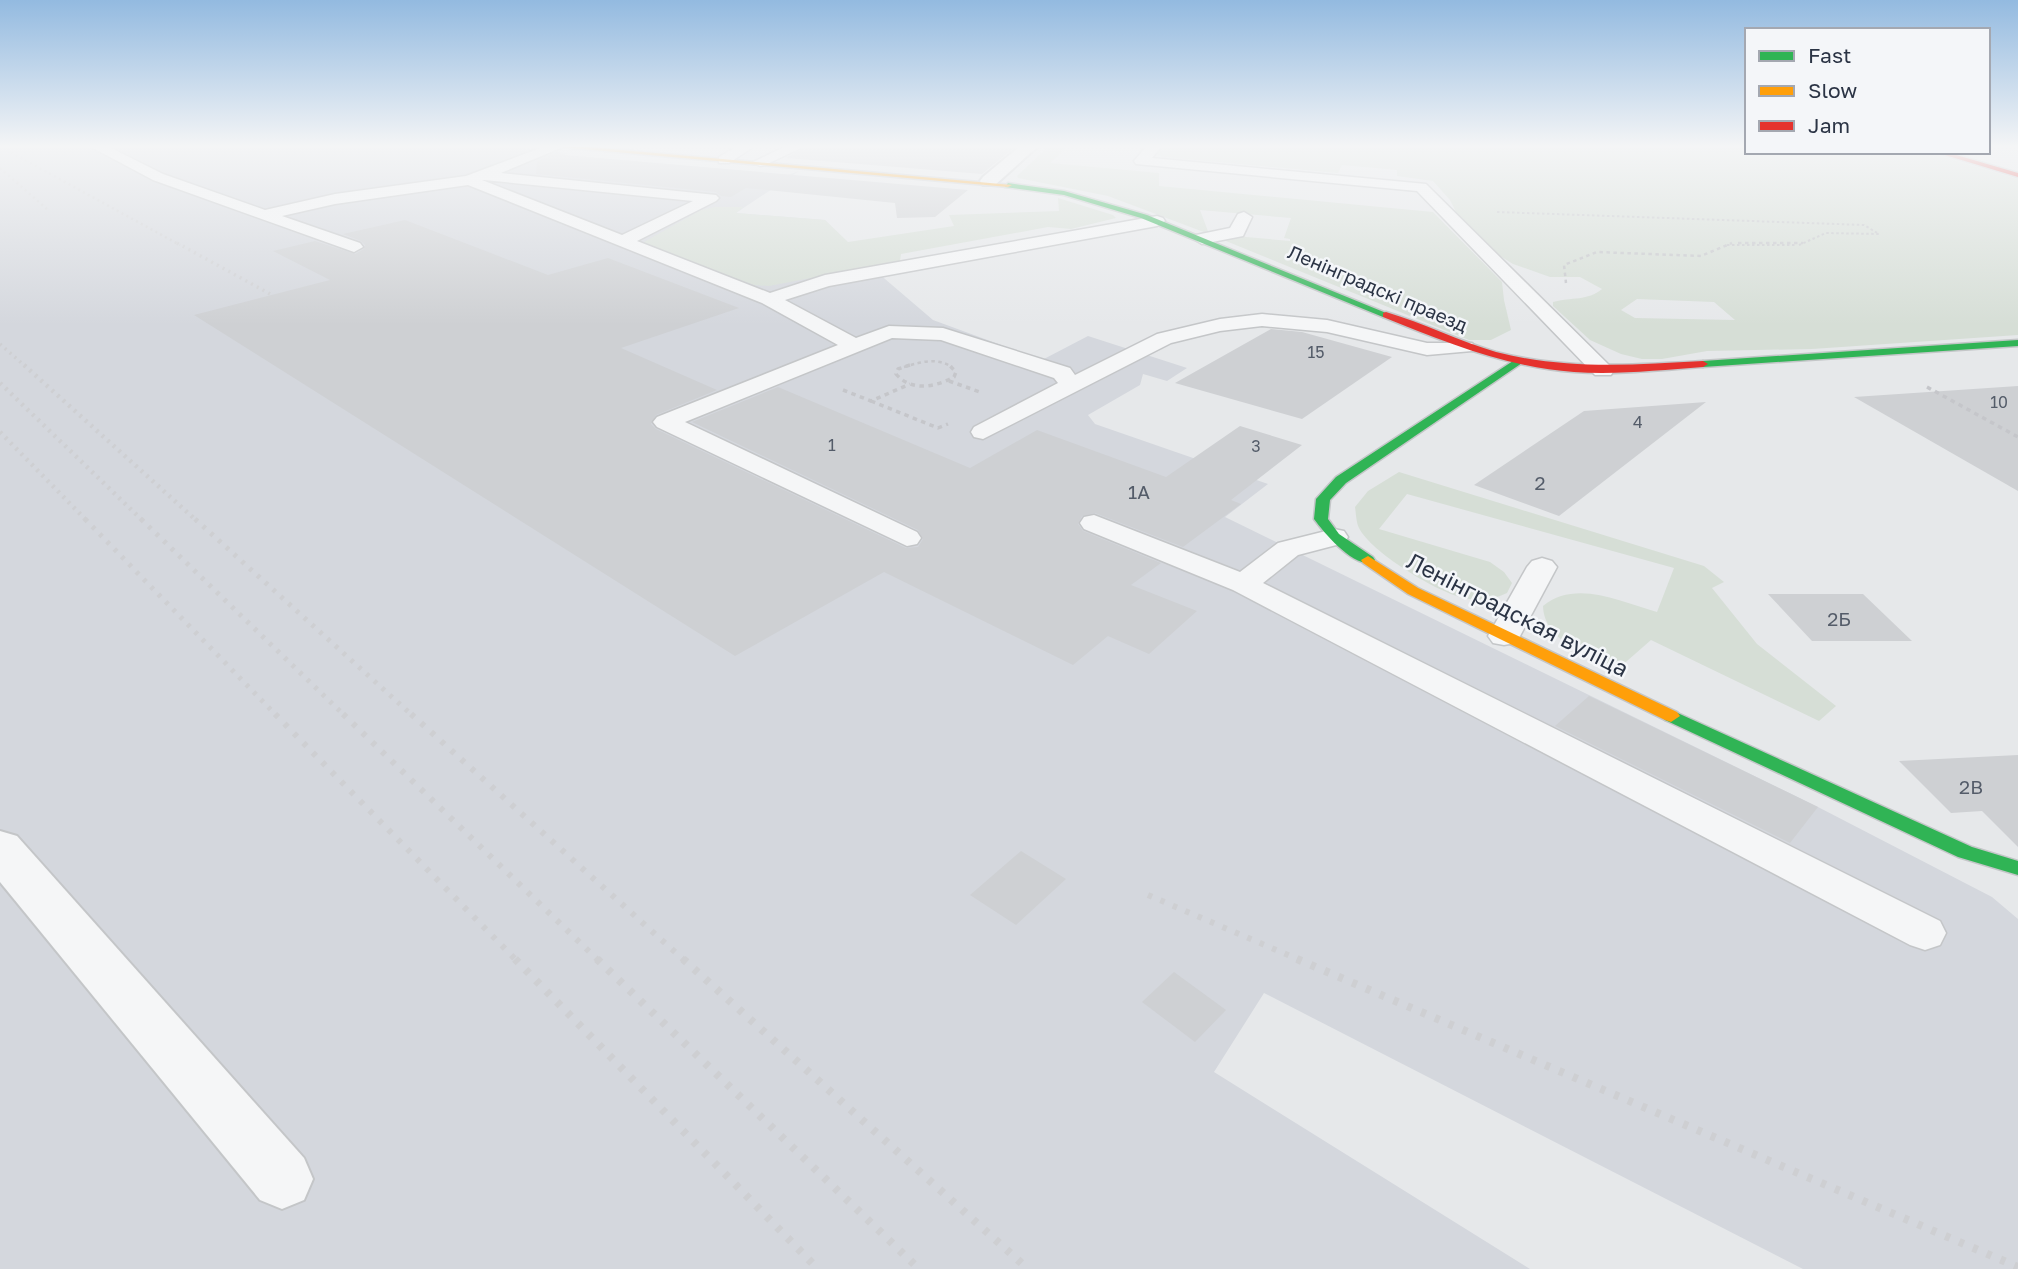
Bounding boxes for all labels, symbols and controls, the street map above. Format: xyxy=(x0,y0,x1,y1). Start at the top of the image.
legend xyxy=(1745,28,1990,154)
text: Fast xyxy=(1808,42,1851,68)
text: Slow xyxy=(1808,77,1857,103)
text: Jam xyxy=(1808,112,1850,138)
street label: Ленінградскі праезд xyxy=(1285,240,1472,336)
house number: 15 xyxy=(1307,342,1325,362)
house number: 10 xyxy=(1990,392,2008,412)
house number: 4 xyxy=(1633,412,1643,432)
house number: 1 xyxy=(828,435,836,455)
house number: 3 xyxy=(1251,436,1261,456)
house number: 2 xyxy=(1534,471,1546,494)
house number: 1А xyxy=(1128,480,1150,503)
street label: Ленінградская вуліца xyxy=(1402,546,1634,682)
house number: 2Б xyxy=(1827,607,1851,630)
house number: 2В xyxy=(1959,775,1983,798)

